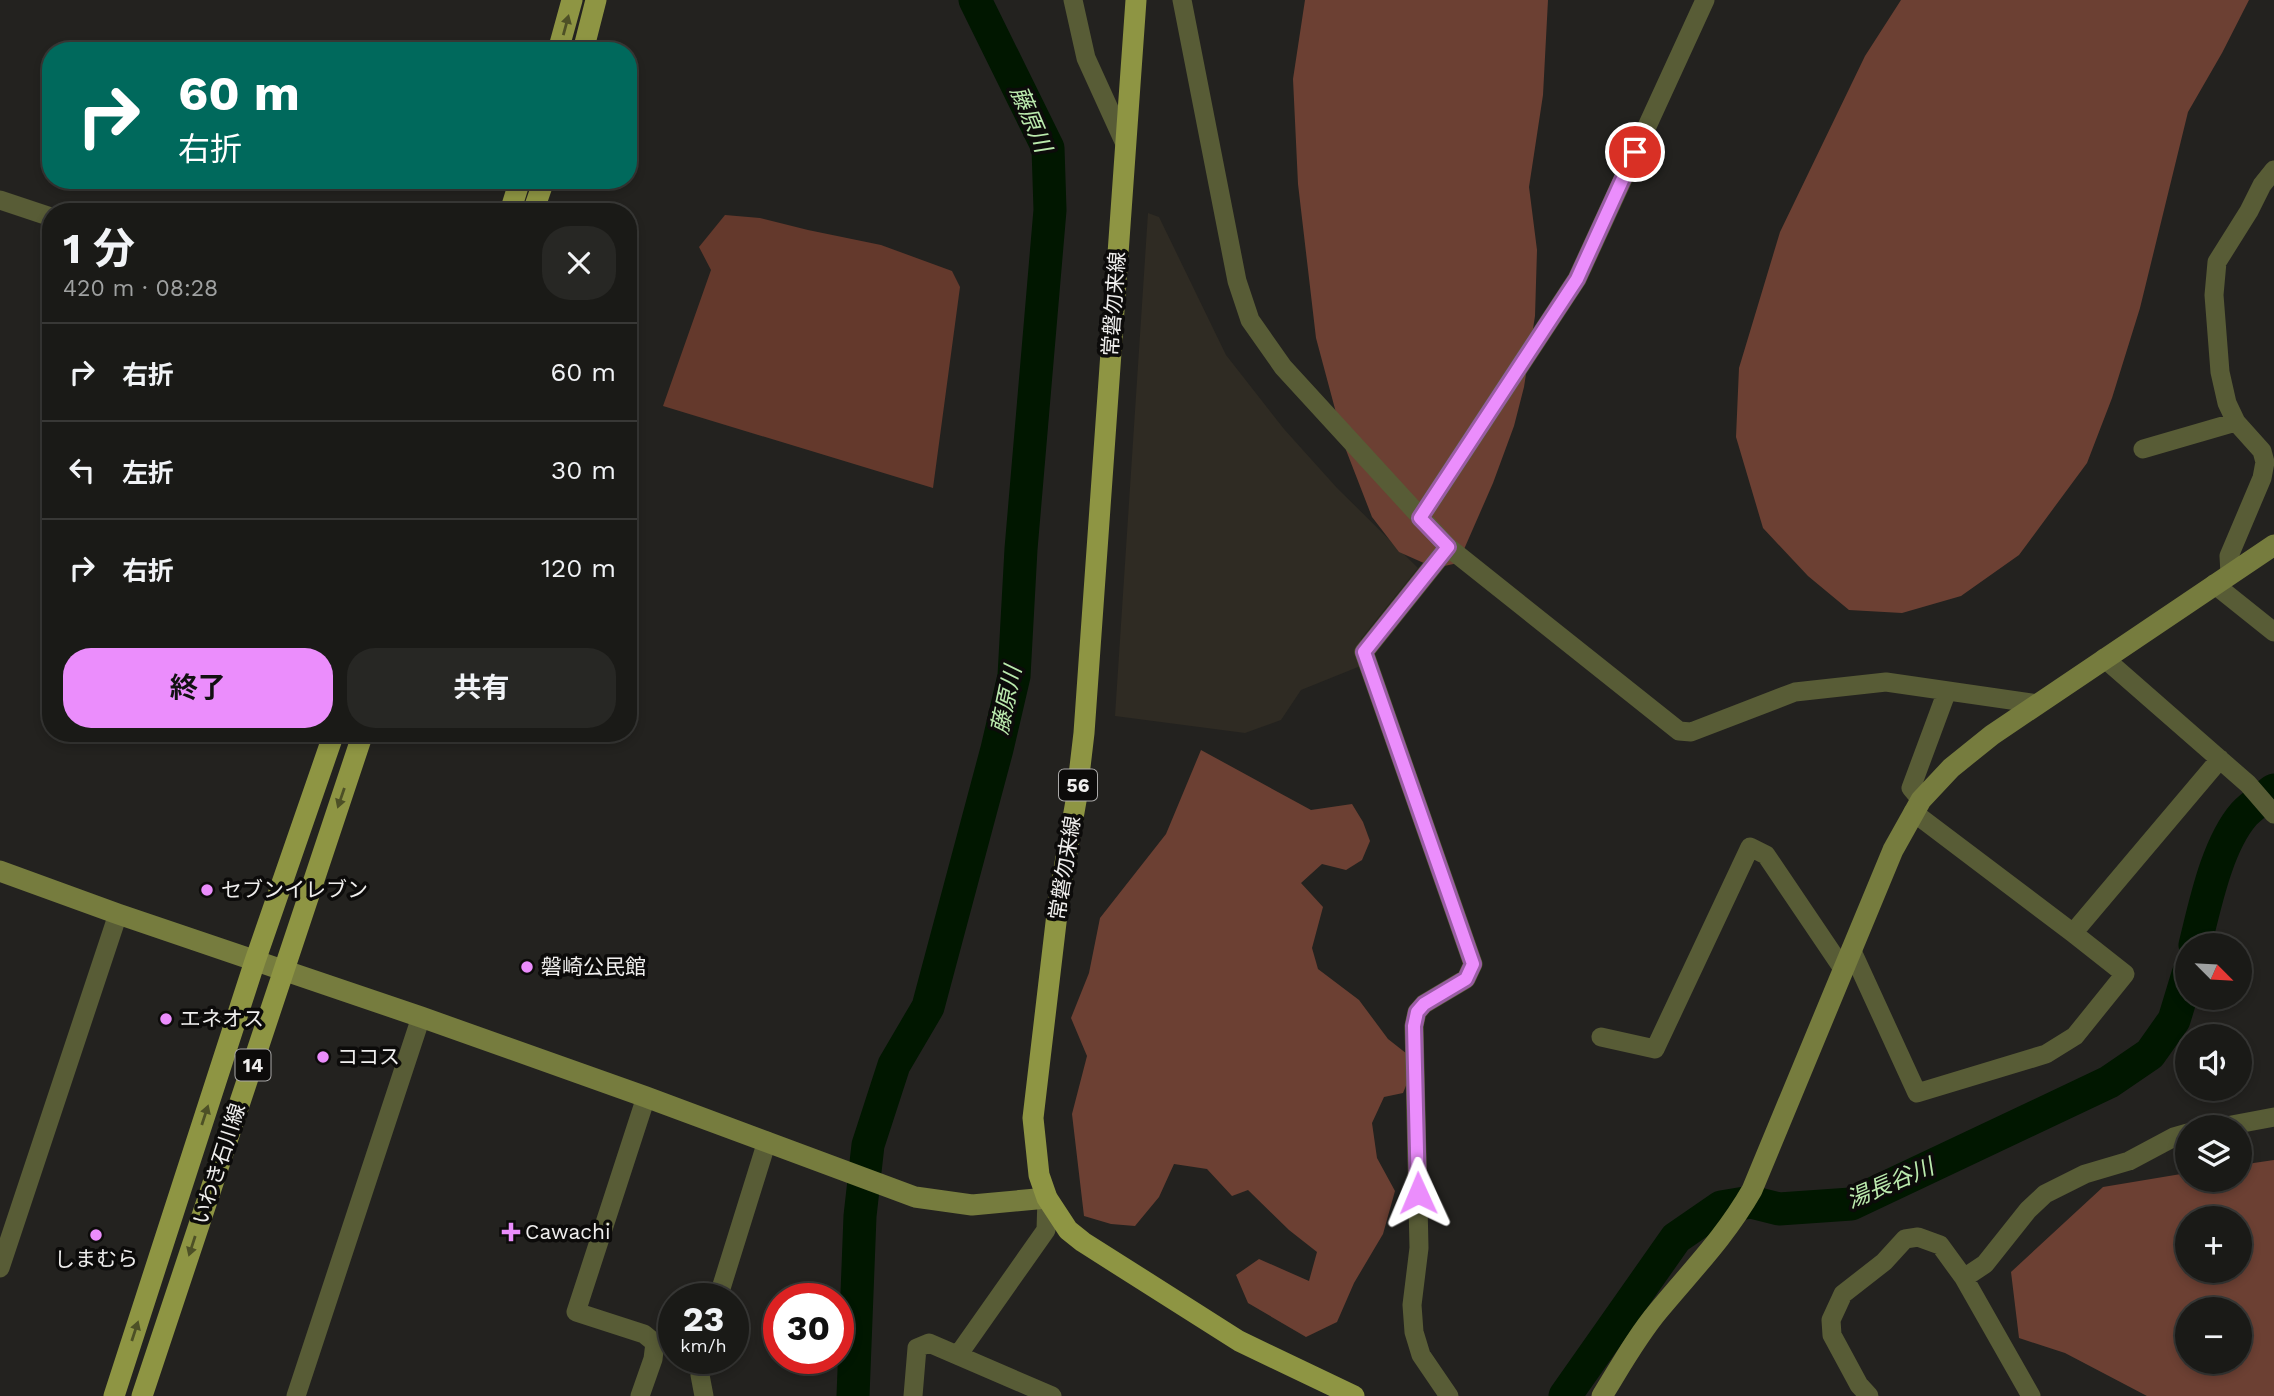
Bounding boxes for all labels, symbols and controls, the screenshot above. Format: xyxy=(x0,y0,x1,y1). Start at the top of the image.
one-way arrow xyxy=(561,15,571,36)
text: 60 m xyxy=(178,64,300,122)
icon: right xyxy=(63,70,154,161)
water label: 藤原川 xyxy=(1005,82,1058,159)
pin xyxy=(1605,122,1665,182)
text: 右折 xyxy=(178,130,242,168)
icon: arrive xyxy=(1616,133,1654,171)
text: 1 分 xyxy=(63,224,135,273)
button: close xyxy=(542,226,616,300)
street label: 常磐勿来線 xyxy=(1097,251,1130,357)
text: 420 m · 08:28 xyxy=(63,275,218,302)
icon: right xyxy=(63,353,101,391)
text: 60 m xyxy=(550,357,616,387)
text: 右折 xyxy=(122,360,174,390)
icon: left xyxy=(63,451,101,489)
text: 30 m xyxy=(551,455,616,485)
text: 左折 xyxy=(122,458,174,488)
icon: right xyxy=(63,549,101,587)
text: 120 m xyxy=(541,553,616,583)
text: 右折 xyxy=(122,556,174,586)
button: 終了 xyxy=(63,648,333,728)
button: 共有 xyxy=(347,648,616,728)
water label: 藤原川 xyxy=(986,661,1027,737)
road number: 56 xyxy=(1059,770,1097,800)
one-way arrow xyxy=(335,788,346,809)
street label: 常磐勿来線 xyxy=(1044,814,1085,922)
place label: セブンイレブン xyxy=(221,877,368,902)
marker: セブンイレブン xyxy=(199,882,215,898)
north arrow xyxy=(2175,933,2252,1010)
map controls xyxy=(2175,933,2252,1374)
place label: 磐崎公民館 xyxy=(541,954,646,979)
marker: 磐崎公民館 xyxy=(519,959,535,975)
place label: エネオス xyxy=(180,1006,264,1031)
marker: エネオス xyxy=(158,1011,174,1027)
button: sound xyxy=(2175,1024,2252,1101)
place label: ココス xyxy=(337,1044,400,1069)
marker: ココス xyxy=(315,1049,331,1065)
road number: 14 xyxy=(236,1050,270,1080)
street label: いわき石川線 xyxy=(187,1100,250,1228)
one-way arrow xyxy=(200,1104,211,1125)
button: layers xyxy=(2175,1115,2252,1192)
water label: 湯長谷川 xyxy=(1843,1152,1941,1214)
position arrow xyxy=(1381,1156,1455,1230)
button: + xyxy=(2175,1206,2252,1283)
place label: Cawachi xyxy=(525,1219,611,1244)
marker: Cawachi xyxy=(503,1224,519,1240)
marker: しまむら xyxy=(88,1227,104,1243)
one-way arrow xyxy=(186,1236,197,1257)
place label: しまむら xyxy=(54,1246,138,1271)
speed limit sign: 30 xyxy=(763,1283,854,1374)
button: − xyxy=(2175,1297,2252,1374)
text: 23 xyxy=(683,1298,724,1340)
one-way arrow xyxy=(130,1320,141,1341)
text: km/h xyxy=(680,1335,727,1356)

